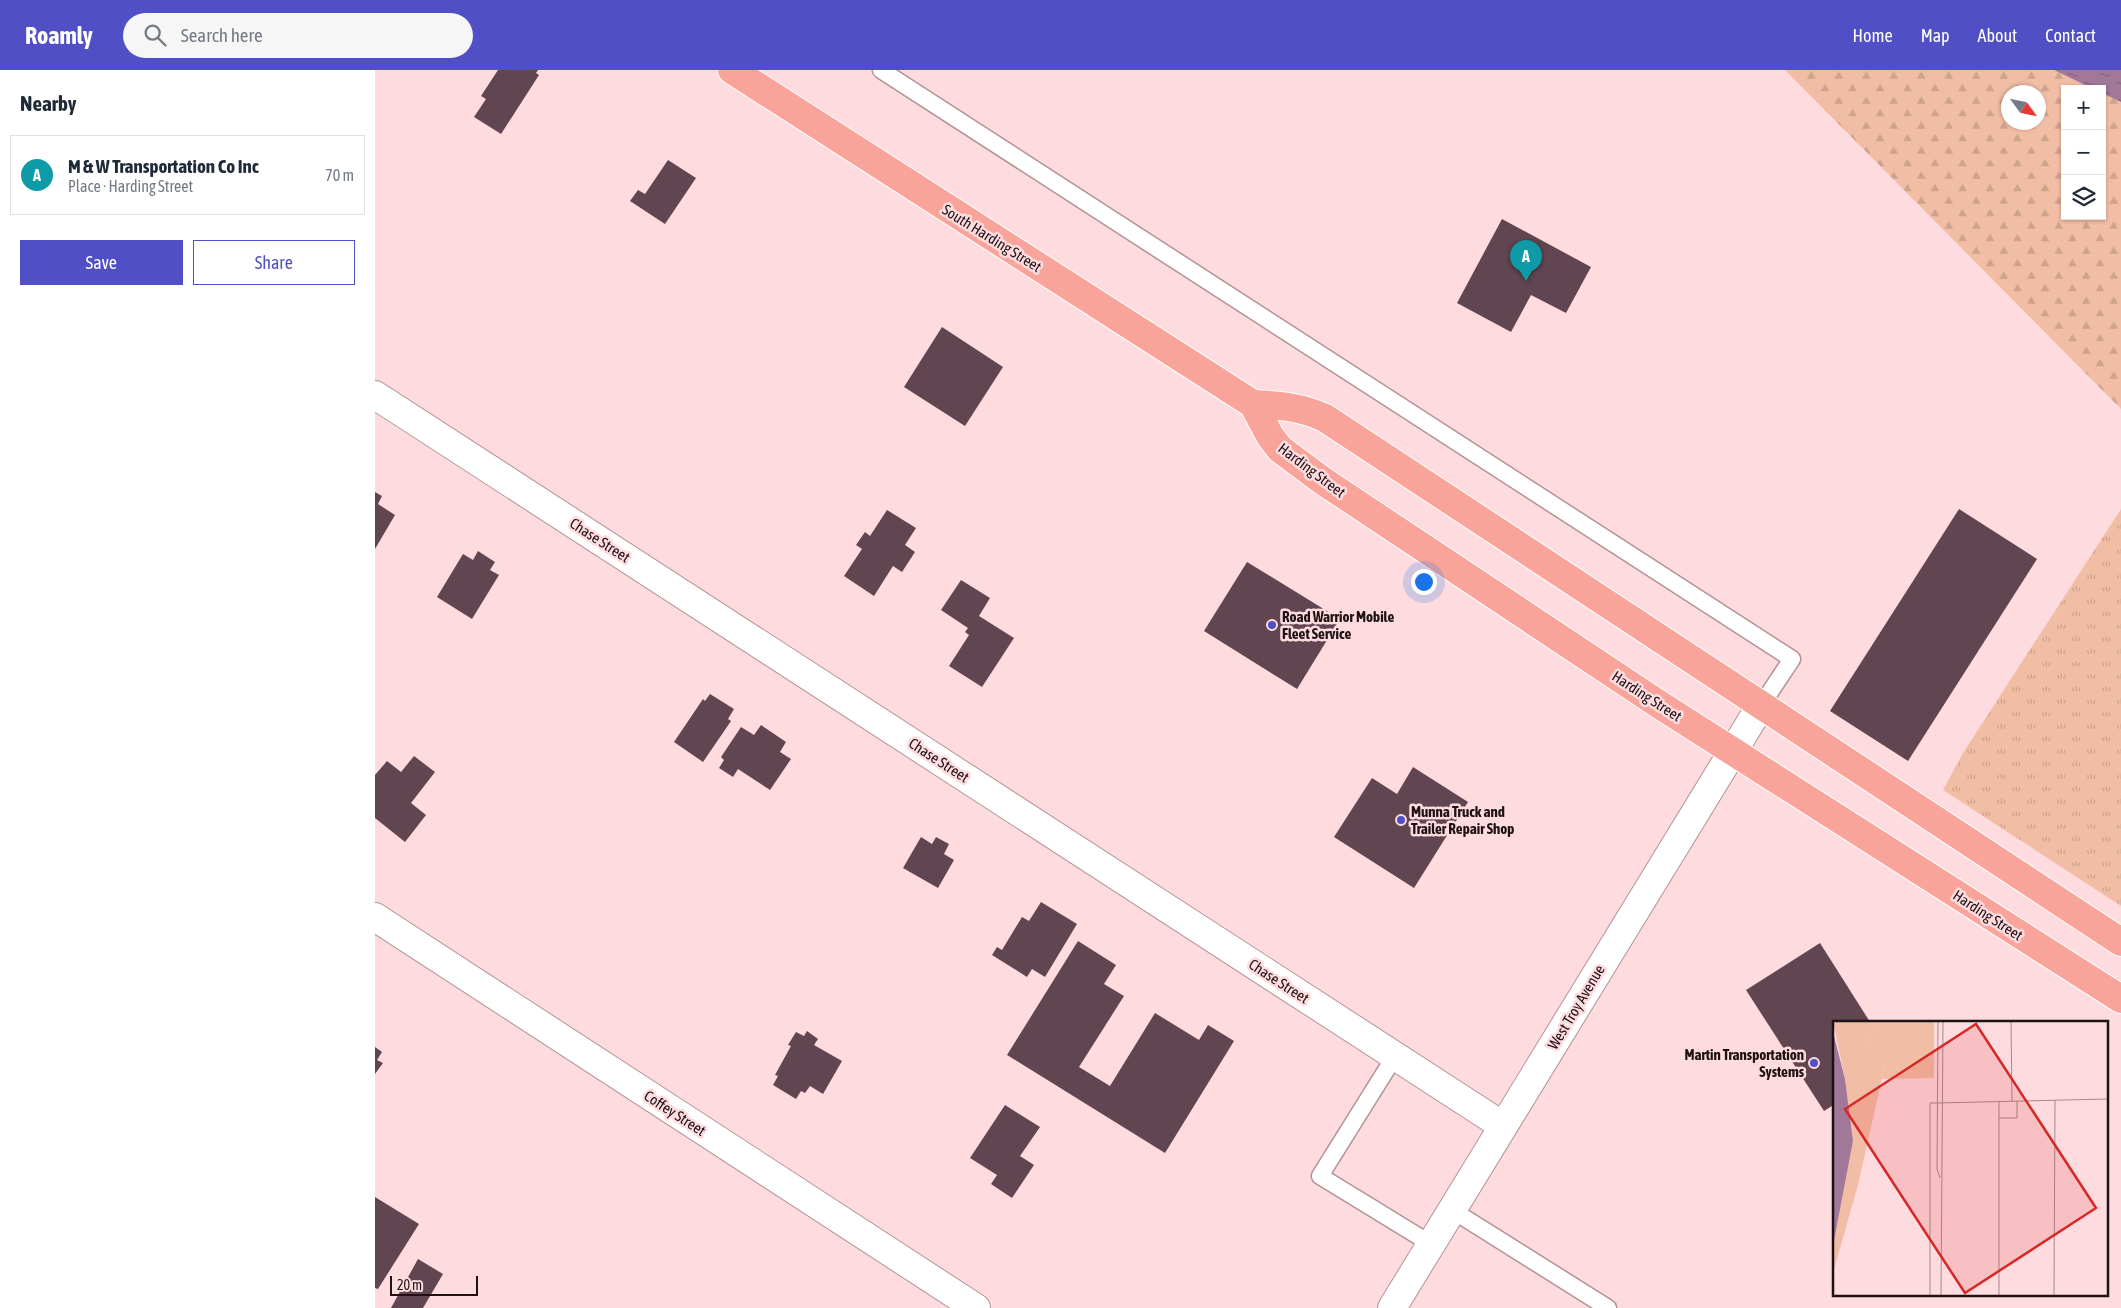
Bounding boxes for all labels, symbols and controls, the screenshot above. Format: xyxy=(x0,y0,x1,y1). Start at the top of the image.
search box xyxy=(123,13,473,58)
icon: search xyxy=(141,21,169,49)
text: Roamly xyxy=(25,22,93,49)
text: Search here xyxy=(181,24,263,46)
text: Home xyxy=(1853,25,1893,46)
text: Map xyxy=(1921,25,1950,46)
text: About xyxy=(1978,25,2017,46)
text: Contact xyxy=(2045,25,2096,46)
north arrow xyxy=(2001,85,2046,130)
map controls xyxy=(2061,85,2106,220)
button: + xyxy=(2061,85,2106,130)
text: Nearby xyxy=(20,91,76,115)
button: − xyxy=(2061,130,2106,175)
text: M & W Transportation Co Inc xyxy=(68,155,259,177)
text: A xyxy=(33,166,41,184)
text: 70 m xyxy=(325,166,354,184)
button: layers xyxy=(2061,175,2106,220)
text: Place · Harding Street xyxy=(68,177,193,195)
street label: South Harding Street xyxy=(939,201,1045,275)
button: Save xyxy=(20,240,183,285)
button: Share xyxy=(193,240,355,285)
pin: A xyxy=(1510,240,1542,281)
street label: Harding Street xyxy=(1275,439,1349,501)
street label: Chase Street xyxy=(567,514,633,566)
your location xyxy=(1411,569,1437,595)
place label: Road Warrior Mobile Fleet Service xyxy=(1282,608,1394,642)
marker: Road Warrior Mobile Fleet Service xyxy=(1266,619,1278,631)
street label: Harding Street xyxy=(1609,667,1685,725)
street label: Chase Street xyxy=(906,734,972,786)
place label: Munna Truck and Trailer Repair Shop xyxy=(1411,803,1514,837)
marker: Munna Truck and Trailer Repair Shop xyxy=(1395,814,1407,826)
street label: Harding Street xyxy=(1950,886,2026,944)
street label: Chase Street xyxy=(1246,955,1312,1007)
street label: West Troy Avenue xyxy=(1544,961,1608,1052)
inset map xyxy=(1833,1021,2109,1296)
place label: Martin Transportation Systems xyxy=(1684,1046,1805,1080)
marker: Martin Transportation Systems xyxy=(1808,1057,1820,1069)
street label: Coffey Street xyxy=(641,1087,709,1139)
scale bar xyxy=(390,1273,477,1296)
text: 20 m xyxy=(397,1277,422,1293)

